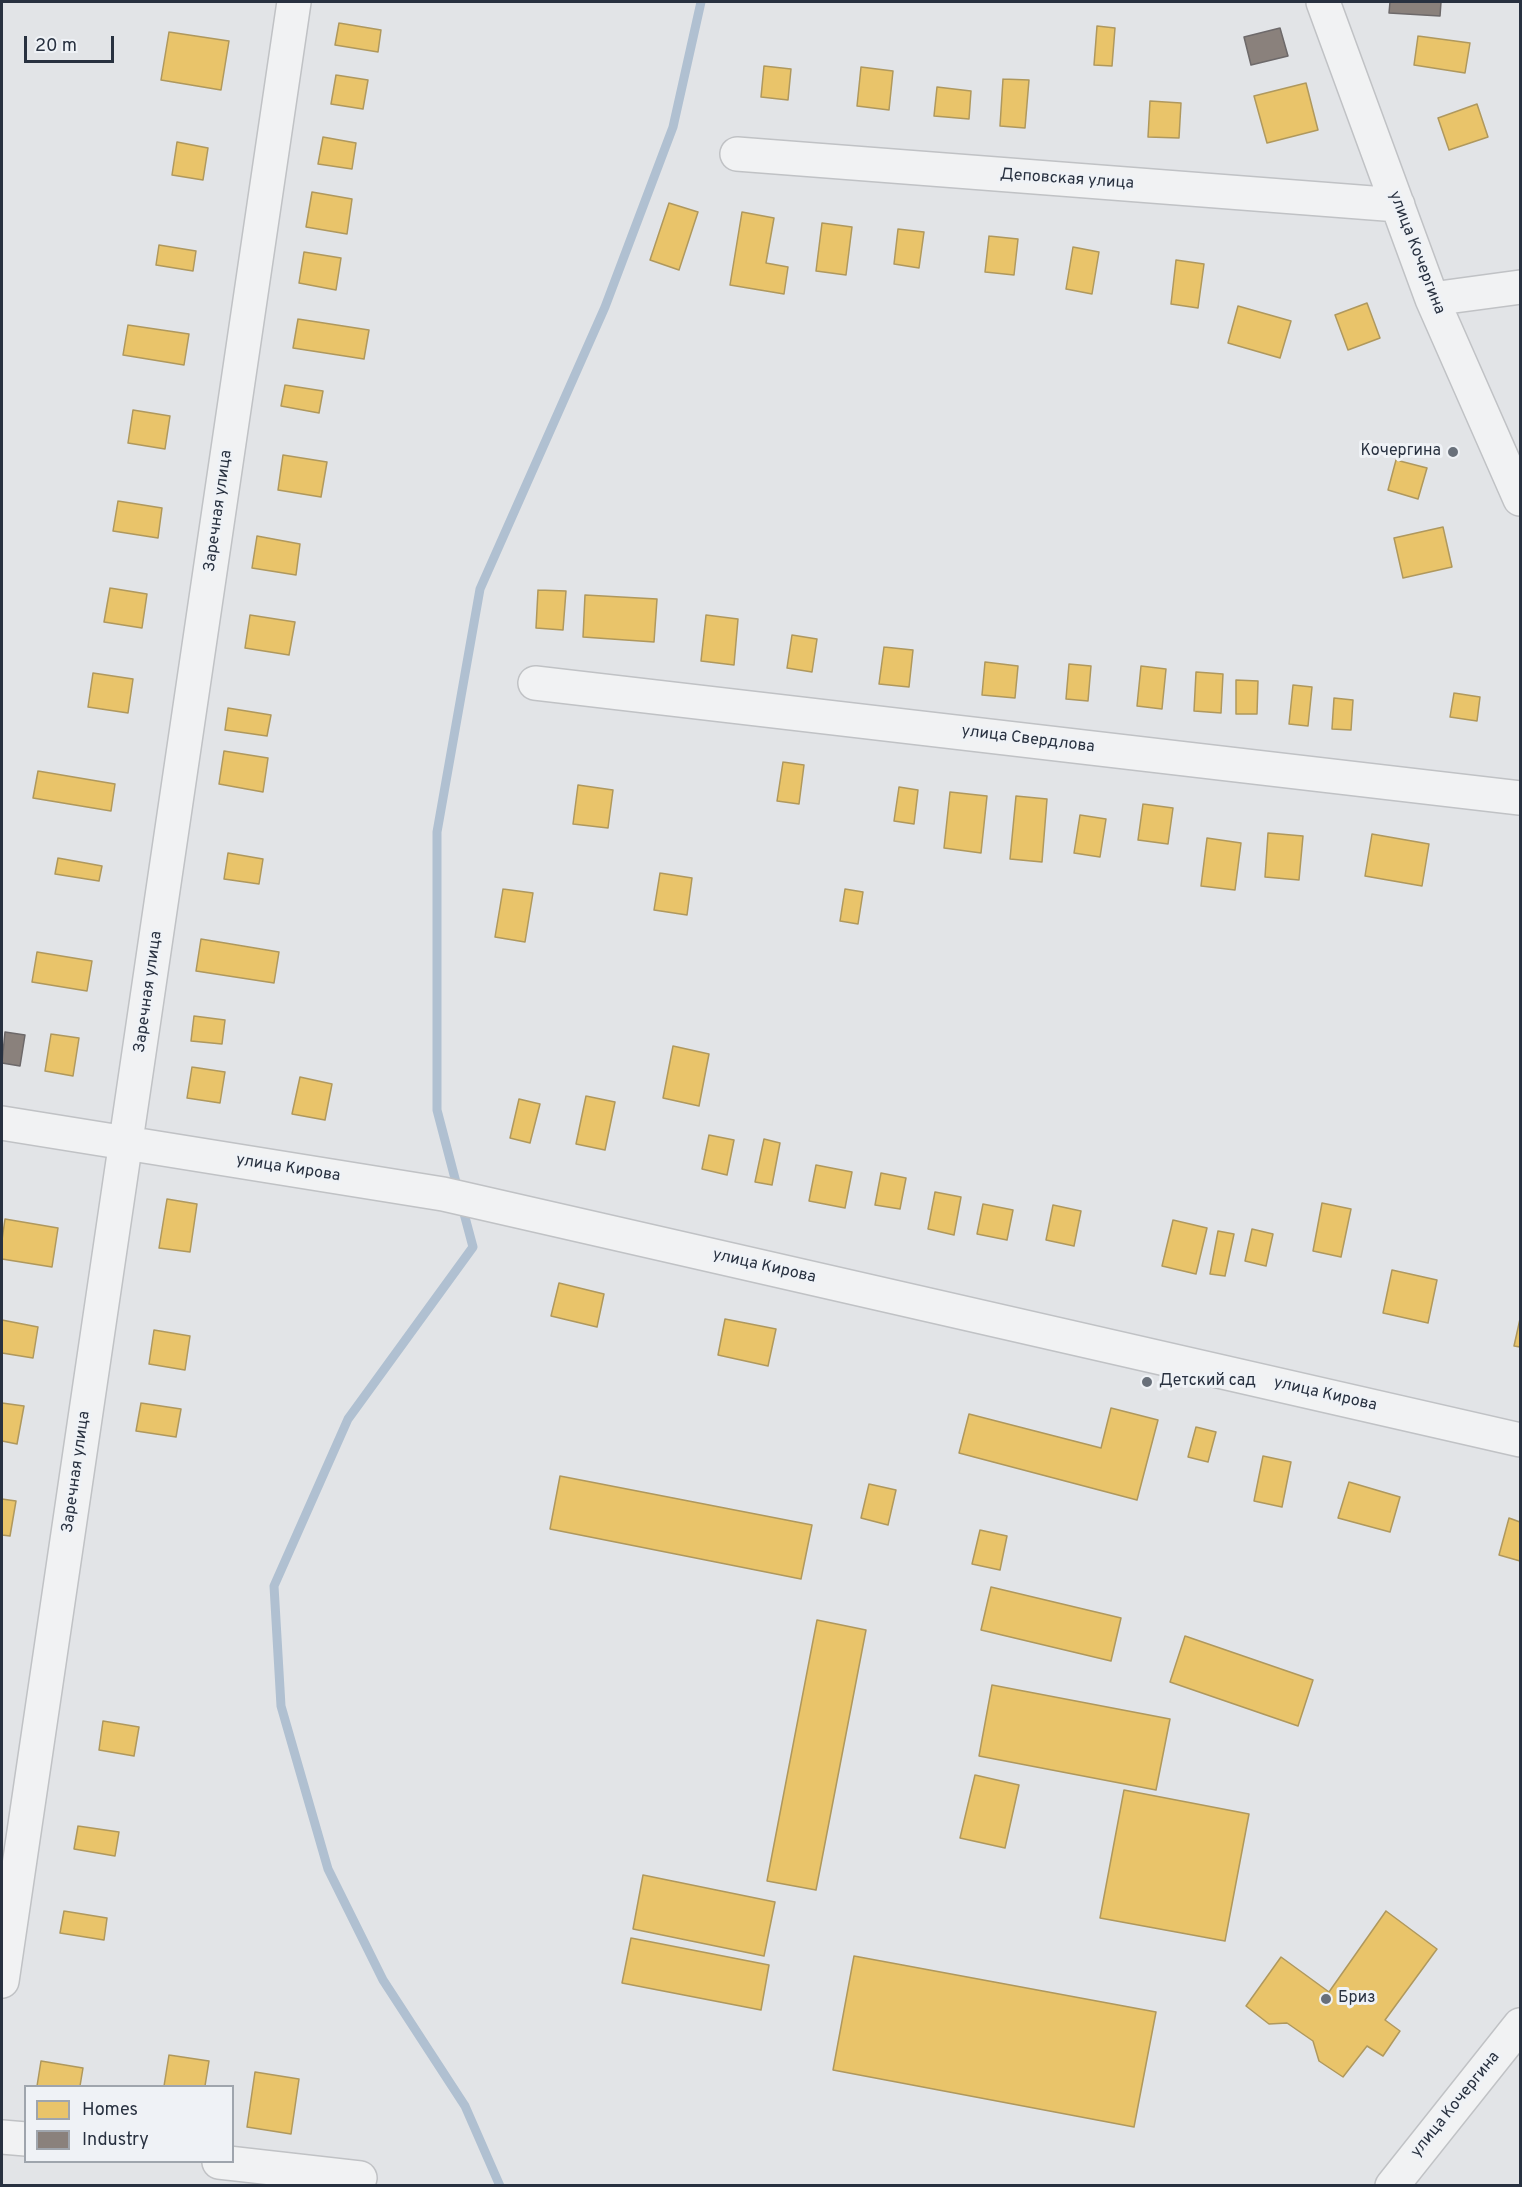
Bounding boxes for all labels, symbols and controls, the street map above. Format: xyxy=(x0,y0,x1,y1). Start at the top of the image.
scale bar xyxy=(27,24,117,62)
text: 20 m xyxy=(35,35,77,58)
street label: Деповская улица xyxy=(999,166,1135,194)
street label: улица Кочергина xyxy=(1384,189,1448,317)
place label: Кочергина xyxy=(1361,442,1441,462)
marker: Кочергина xyxy=(1446,445,1460,459)
street label: Заречная улица xyxy=(201,449,237,573)
street label: улица Свердлова xyxy=(960,722,1096,758)
street label: Заречная улица xyxy=(131,930,167,1054)
street label: улица Кирова xyxy=(234,1151,342,1187)
street label: улица Кирова xyxy=(710,1246,818,1288)
place label: Детский сад xyxy=(1159,1372,1256,1392)
street label: улица Кирова xyxy=(1271,1374,1379,1416)
marker: Детский сад xyxy=(1140,1375,1154,1389)
street label: Заречная улица xyxy=(59,1410,95,1534)
place label: Бриз xyxy=(1338,1989,1376,2009)
marker: Бриз xyxy=(1319,1992,1333,2006)
street label: улица Кочергина xyxy=(1408,2048,1504,2162)
legend xyxy=(24,2085,234,2163)
text: Homes xyxy=(82,2099,138,2122)
text: Industry xyxy=(82,2129,149,2152)

